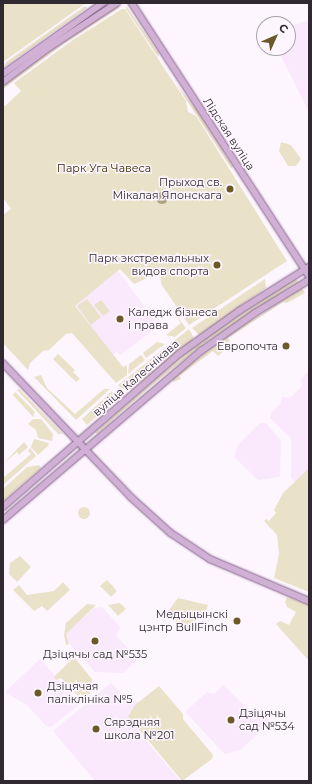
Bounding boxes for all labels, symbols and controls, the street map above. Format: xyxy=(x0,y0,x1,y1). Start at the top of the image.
north arrow xyxy=(256,16,296,56)
text: С xyxy=(276,20,292,36)
street label: Лідская вуліца xyxy=(201,95,257,173)
park label: Парк Уга Чавеса xyxy=(57,161,151,175)
place label: Прыход св. Мікалая Японскага xyxy=(112,176,222,202)
marker: Прыход св. Мікалая Японскага xyxy=(225,184,235,194)
place label: Парк экстремальных видов спорта xyxy=(88,252,209,278)
marker: Парк экстремальных видов спорта xyxy=(212,260,222,270)
place label: Каледж бізнеса і права xyxy=(128,306,218,332)
marker: Каледж бізнеса і права xyxy=(115,314,125,324)
street label: вуліца Калеснікава xyxy=(90,337,182,419)
place label: Европочта xyxy=(217,339,278,353)
marker: Европочта xyxy=(281,341,291,351)
place label: Медыцынскі цэнтр BullFinch xyxy=(139,608,228,634)
marker: Медыцынскі цэнтр BullFinch xyxy=(231,615,243,627)
marker: Дзіцячы сад №535 xyxy=(90,636,100,646)
place label: Дзіцячы сад №535 xyxy=(43,647,147,661)
place label: Дзіцячая паліклініка №5 xyxy=(47,680,133,706)
marker: Дзіцячая паліклініка №5 xyxy=(32,687,44,699)
place label: Дзіцячы сад №534 xyxy=(239,707,294,733)
marker: Дзіцячы сад №534 xyxy=(226,715,236,725)
place label: Сярэдняя школа №201 xyxy=(104,716,175,742)
marker: Сярэдняя школа №201 xyxy=(91,724,101,734)

